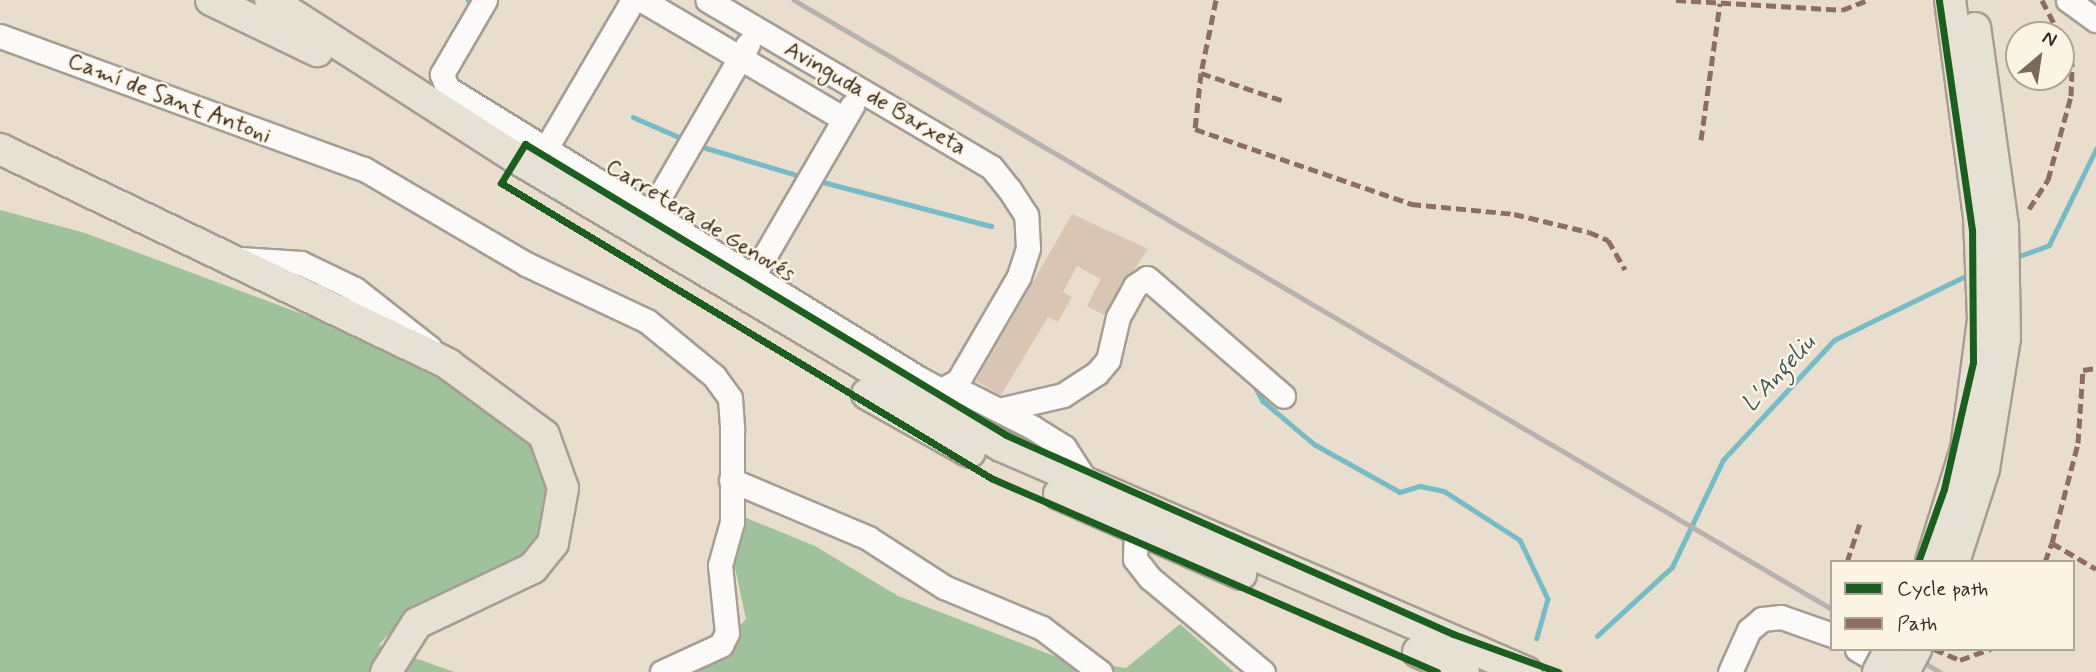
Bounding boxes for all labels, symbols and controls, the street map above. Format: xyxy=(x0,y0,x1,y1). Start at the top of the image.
north arrow xyxy=(2005,21,2075,91)
text: N xyxy=(2038,25,2061,53)
street label: Avinguda de Barxeta xyxy=(778,35,972,163)
street label: Camí de Sant Antoni xyxy=(65,48,273,150)
street label: Carretera de Genovés xyxy=(600,154,800,288)
water label: L'Angeliu xyxy=(1736,330,1822,418)
legend xyxy=(1830,560,2075,651)
text: Cycle path xyxy=(1897,575,1988,603)
text: Path xyxy=(1897,610,1937,638)

